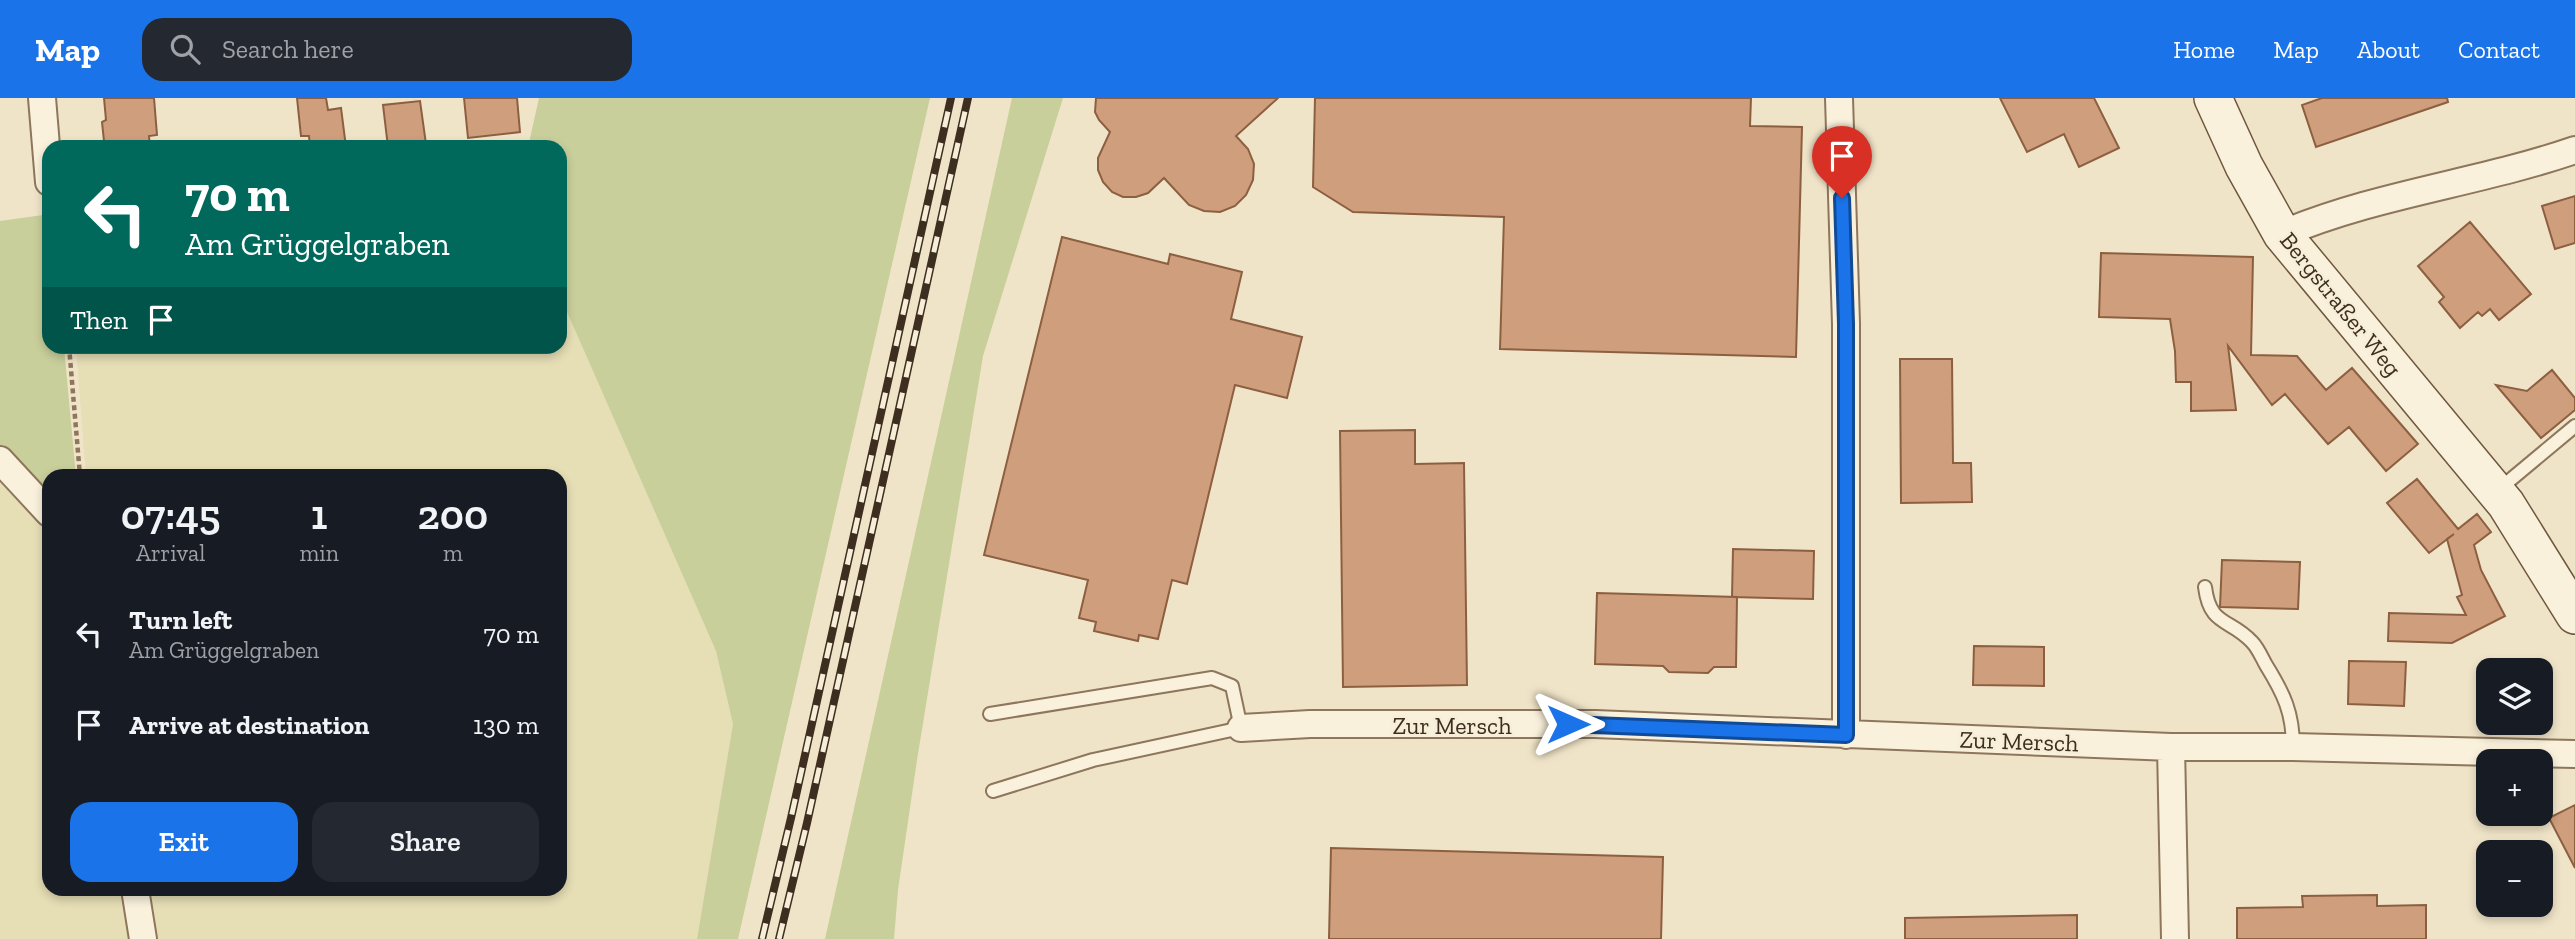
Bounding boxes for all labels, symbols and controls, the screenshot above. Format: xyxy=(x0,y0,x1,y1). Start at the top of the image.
search box xyxy=(142,18,632,81)
text: Map xyxy=(35,30,100,69)
icon: search xyxy=(166,30,204,68)
text: Search here xyxy=(222,33,354,65)
text: Home xyxy=(2173,35,2235,64)
text: Map xyxy=(2273,35,2319,64)
text: About xyxy=(2357,35,2420,64)
text: Contact xyxy=(2458,35,2540,64)
pin xyxy=(1812,126,1872,198)
icon: arrive xyxy=(1823,137,1861,175)
text: 70 m xyxy=(185,165,290,224)
icon: left xyxy=(70,168,161,259)
text: Am Grüggelgraben xyxy=(185,225,450,263)
street label: Bergstraßer Weg xyxy=(2274,226,2408,382)
icon: arrive xyxy=(142,301,180,339)
text: Then xyxy=(70,304,128,336)
text: 07:45 xyxy=(121,489,221,540)
text: 1 xyxy=(311,489,327,540)
text: 200 xyxy=(418,489,488,540)
text: Arrival xyxy=(136,539,205,567)
text: min xyxy=(299,539,339,567)
text: m xyxy=(443,539,463,567)
text: Turn left xyxy=(129,604,232,636)
icon: left xyxy=(70,615,108,653)
text: 70 m xyxy=(483,618,539,650)
text: Am Grüggelgraben xyxy=(129,636,319,664)
map controls xyxy=(2476,658,2553,917)
button: layers xyxy=(2476,658,2553,735)
position arrow xyxy=(1531,687,1605,761)
icon: arrive xyxy=(70,706,108,744)
text: Arrive at destination xyxy=(129,709,369,741)
text: 130 m xyxy=(473,709,539,741)
street label: Zur Mersch xyxy=(1392,711,1512,740)
street label: Zur Mersch xyxy=(1959,724,2080,758)
button: + xyxy=(2476,749,2553,826)
button: Exit xyxy=(70,802,298,882)
button: Share xyxy=(312,802,539,882)
button: − xyxy=(2476,840,2553,917)

